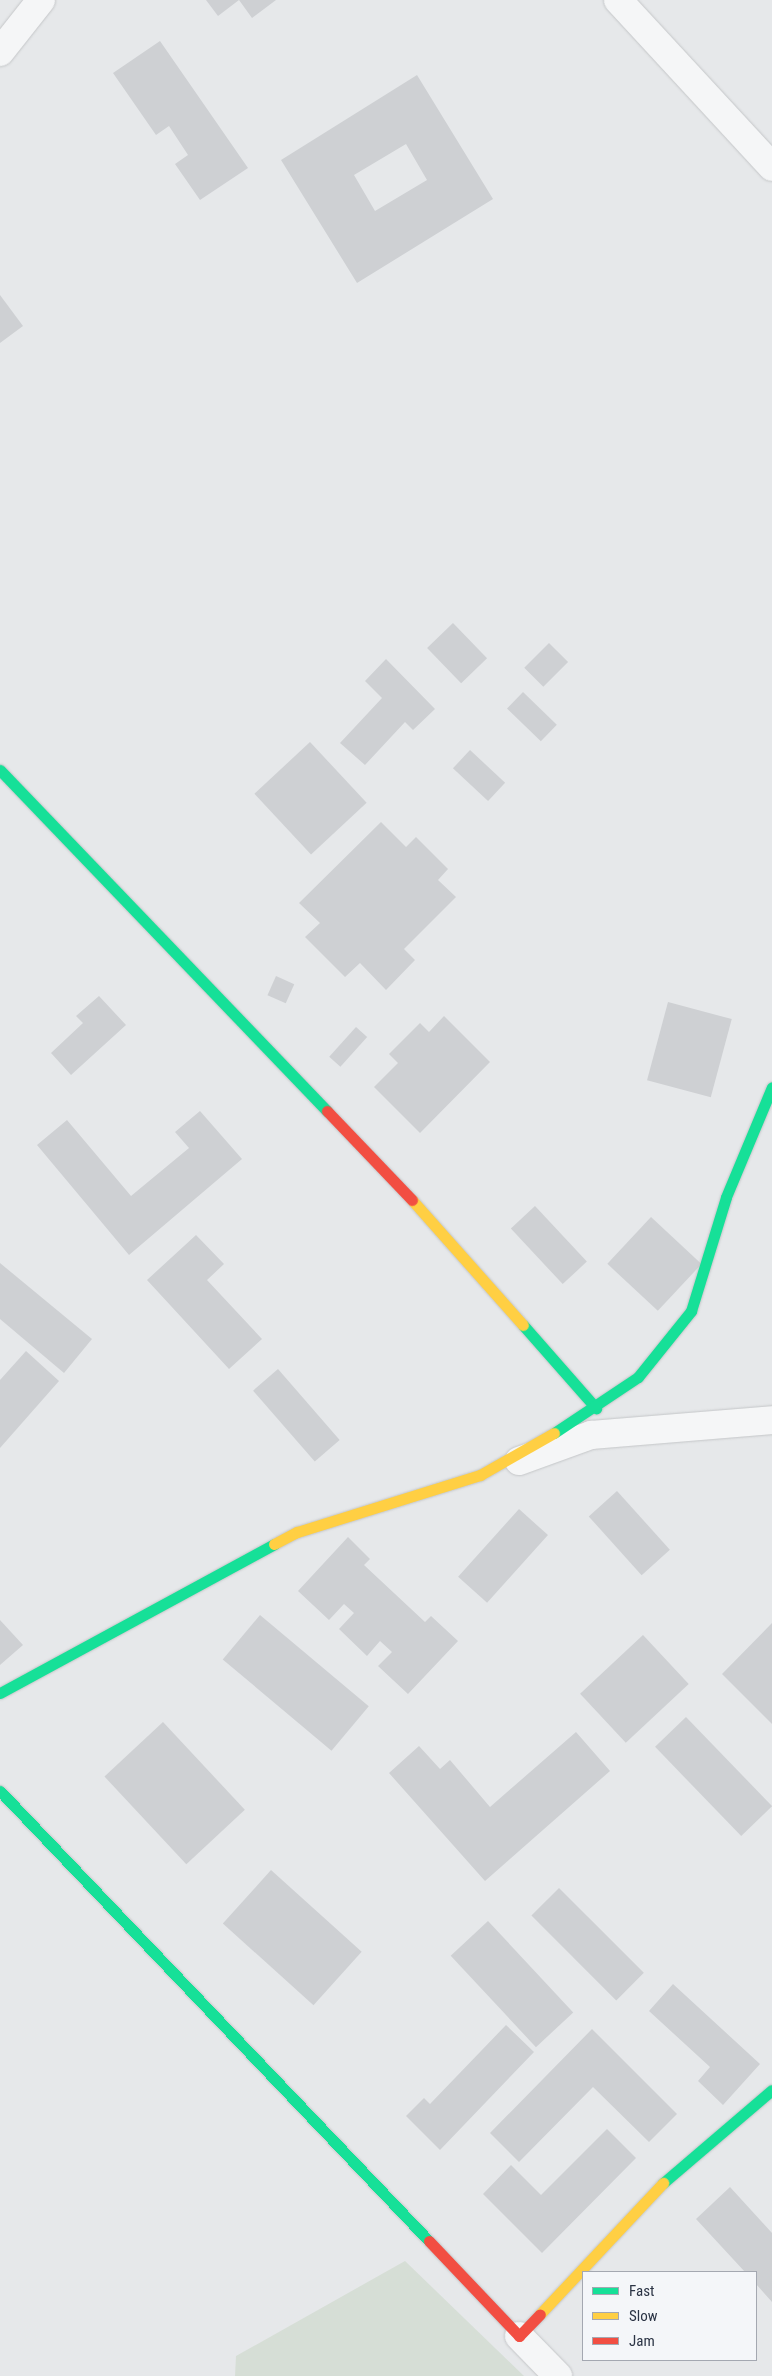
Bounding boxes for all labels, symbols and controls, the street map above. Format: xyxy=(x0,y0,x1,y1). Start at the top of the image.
legend xyxy=(582,2271,757,2361)
text: Fast xyxy=(629,2282,654,2300)
text: Slow xyxy=(629,2307,658,2325)
text: Jam xyxy=(629,2332,655,2350)

